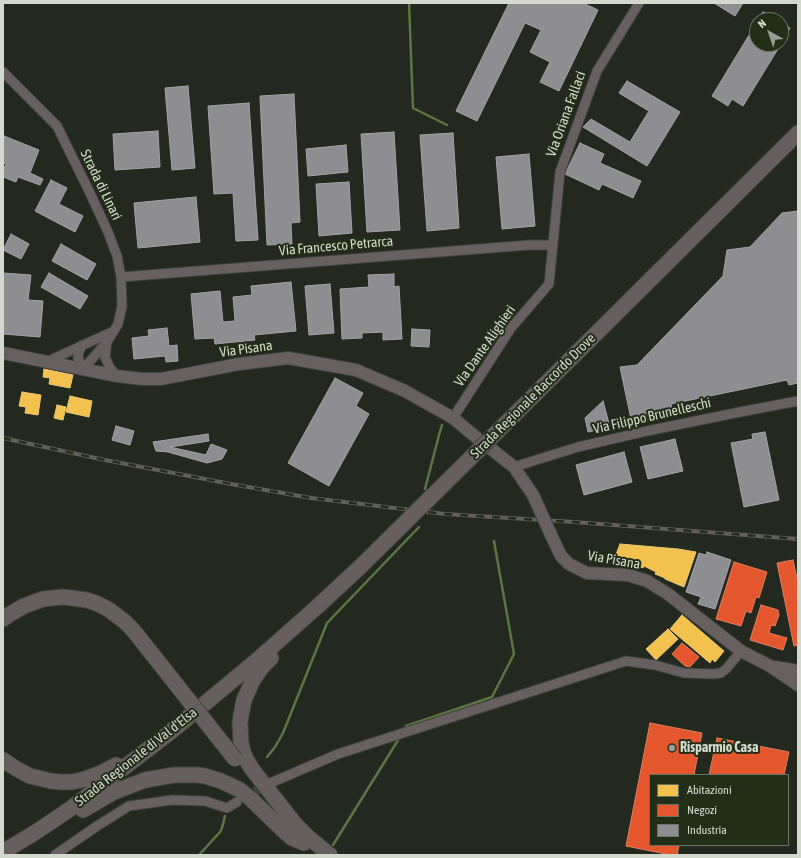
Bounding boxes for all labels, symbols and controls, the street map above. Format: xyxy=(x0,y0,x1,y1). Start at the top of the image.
north arrow xyxy=(749,12,789,52)
text: N xyxy=(756,17,768,30)
street label: Via Oriana Fallaci xyxy=(543,69,589,159)
street label: Strada di Linari xyxy=(77,147,125,223)
street label: Via Francesco Petrarca xyxy=(278,233,394,259)
street label: Via Dante Alighieri xyxy=(451,302,519,390)
street label: Strada Regionale Raccordo Drove xyxy=(467,330,599,462)
street label: Via Pisana xyxy=(219,337,273,361)
street label: Via Filippo Brunelleschi xyxy=(591,394,713,438)
street label: Via Pisana xyxy=(586,547,642,573)
street label: Strada Regionale di Val d'Elsa xyxy=(72,704,200,810)
place label: Risparmio Casa xyxy=(680,740,758,756)
marker: Risparmio Casa xyxy=(667,743,677,753)
legend xyxy=(649,774,789,846)
text: Abitazioni xyxy=(687,783,732,797)
text: Negozi xyxy=(687,803,717,817)
text: Industria xyxy=(687,823,727,837)

